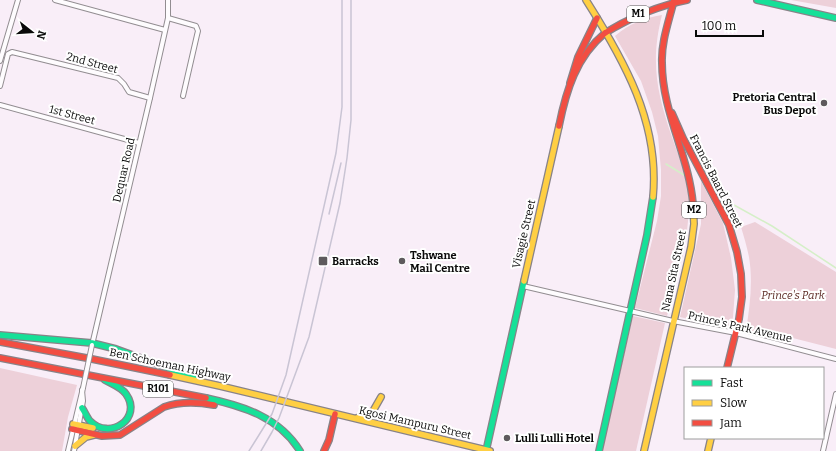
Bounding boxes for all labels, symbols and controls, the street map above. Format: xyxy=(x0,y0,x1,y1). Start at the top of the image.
road number: M1 xyxy=(627,6,649,22)
north arrow xyxy=(12,12,52,52)
scale bar xyxy=(696,12,763,38)
text: 100 m xyxy=(702,19,737,33)
text: N xyxy=(33,29,49,41)
street label: 2nd Street xyxy=(65,50,119,76)
place label: Pretoria Central Bus Depot xyxy=(733,91,817,117)
marker: Pretoria Central Bus Depot xyxy=(819,98,829,108)
street label: 1st Street xyxy=(48,103,96,127)
street label: Francis Baard Street xyxy=(687,132,745,230)
street label: Dequar Road xyxy=(110,136,138,204)
street label: Visagie Street xyxy=(510,198,538,270)
road number: M2 xyxy=(682,202,706,218)
street label: Nana Sita Street xyxy=(659,229,689,313)
place label: Tshwane Mail Centre xyxy=(410,249,470,275)
marker: Barracks xyxy=(317,255,329,267)
place label: Barracks xyxy=(332,255,379,268)
marker: Tshwane Mail Centre xyxy=(397,256,407,266)
park label: Prince's Park xyxy=(761,289,826,302)
street label: Prince's Park Avenue xyxy=(687,309,793,345)
street label: Ben Schoeman Highway xyxy=(108,346,232,384)
legend xyxy=(684,367,824,439)
text: Fast xyxy=(720,376,744,390)
road number: R101 xyxy=(143,381,173,397)
text: Slow xyxy=(720,396,747,410)
street label: Kgosi Mampuru Street xyxy=(358,404,472,442)
text: Jam xyxy=(719,416,742,430)
place label: Lulli Lulli Hotel xyxy=(515,432,595,445)
marker: Lulli Lulli Hotel xyxy=(502,433,512,443)

